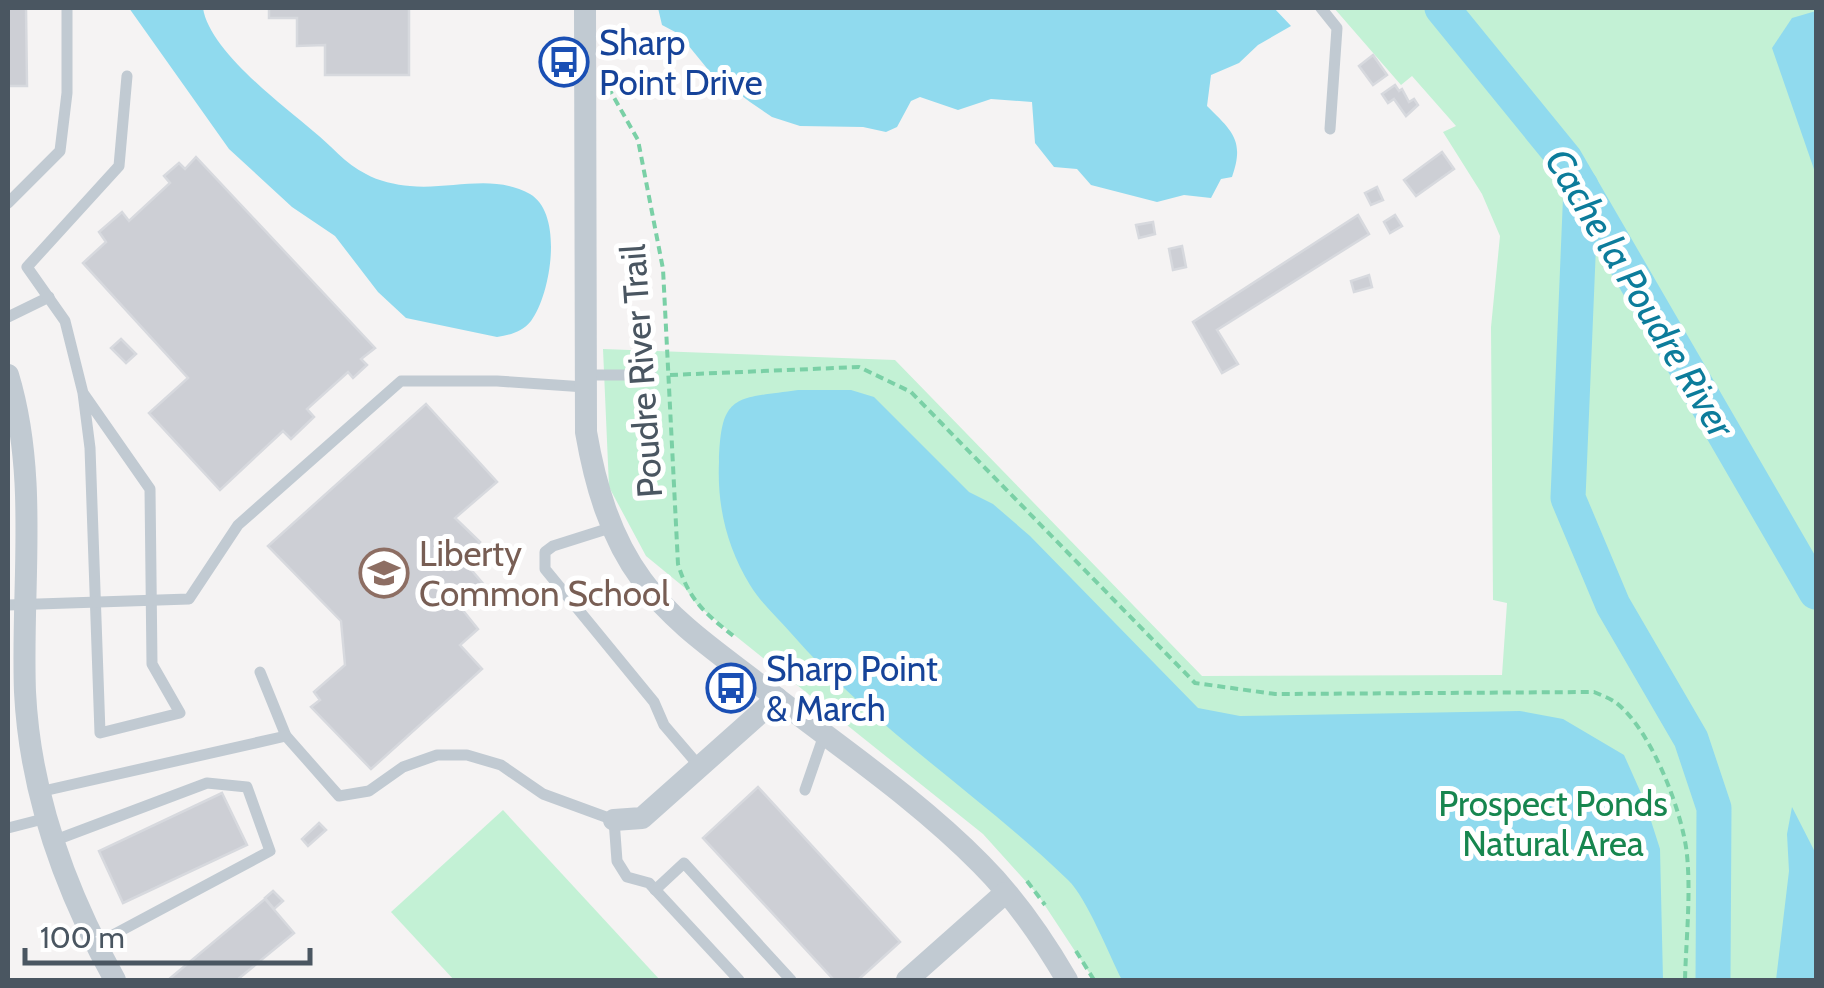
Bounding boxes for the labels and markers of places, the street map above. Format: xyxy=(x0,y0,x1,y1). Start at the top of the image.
place label: Sharp Point Drive xyxy=(599,21,763,104)
bus stop icon: Sharp Point Drive xyxy=(538,36,590,88)
place label: Liberty Common School xyxy=(419,532,670,615)
school or university icon: Liberty Common School xyxy=(358,547,410,599)
place label: Sharp Point & March xyxy=(766,647,938,730)
bus stop icon: Sharp Point & March xyxy=(705,662,757,714)

